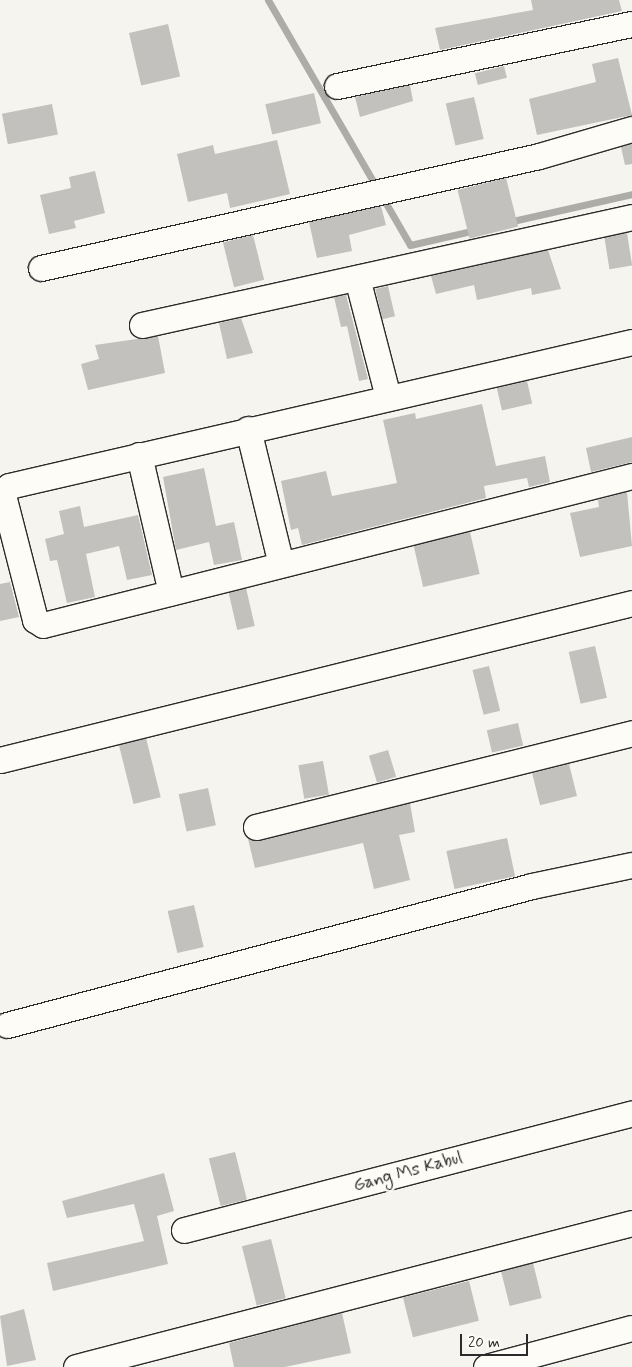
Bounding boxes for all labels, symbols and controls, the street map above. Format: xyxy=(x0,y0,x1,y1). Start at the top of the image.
street label: Gang Ms Kabul xyxy=(350,1147,466,1197)
scale bar xyxy=(462,1324,530,1356)
text: 20 m xyxy=(468,1333,500,1353)

